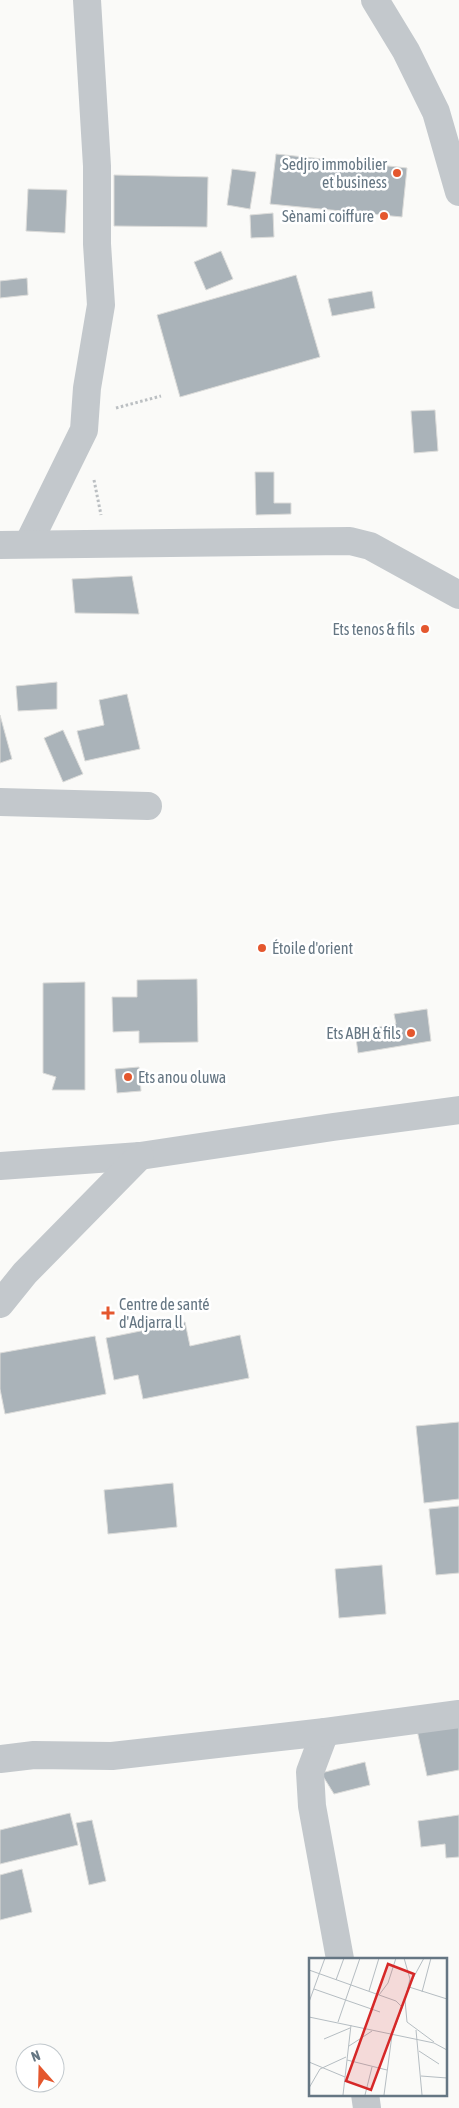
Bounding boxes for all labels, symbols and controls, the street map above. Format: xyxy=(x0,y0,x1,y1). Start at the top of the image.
place label: Sedjro immobilier et business xyxy=(282,155,387,191)
marker: Sedjro immobilier et business xyxy=(391,167,403,179)
place label: Sènami coiffure xyxy=(282,207,374,225)
marker: Sènami coiffure xyxy=(378,210,390,222)
place label: Ets tenos & fils xyxy=(332,620,415,638)
marker: Ets tenos & fils xyxy=(419,623,431,635)
place label: Étoile d'orient xyxy=(272,939,354,957)
marker: Étoile d'orient xyxy=(256,942,268,954)
place label: Ets ABH & fils xyxy=(326,1024,401,1042)
marker: Ets ABH & fils xyxy=(405,1027,417,1039)
place label: Ets anou oluwa xyxy=(138,1068,226,1086)
marker: Ets anou oluwa xyxy=(122,1071,134,1083)
place label: Centre de santé d'Adjarra ll xyxy=(119,1295,210,1332)
marker: Centre de santé d'Adjarra ll xyxy=(101,1306,115,1320)
inset map xyxy=(309,1958,446,2096)
north arrow xyxy=(15,2043,65,2093)
text: N xyxy=(29,2047,42,2065)

